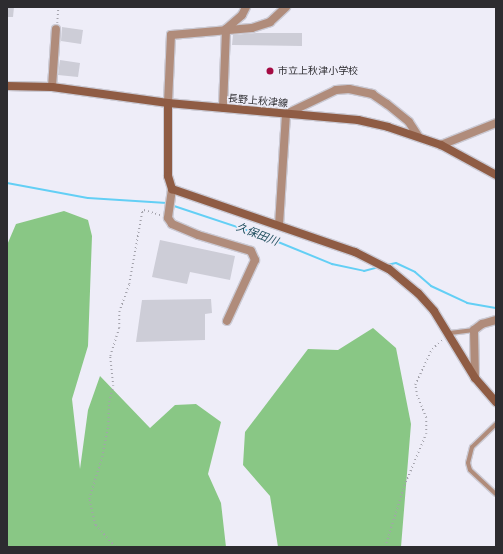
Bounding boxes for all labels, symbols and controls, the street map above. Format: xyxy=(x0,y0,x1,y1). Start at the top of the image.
place label: 市立上秋津小学校 xyxy=(278,65,358,77)
marker: 市立上秋津小学校 xyxy=(265,66,275,76)
street label: 長野上秋津線 xyxy=(228,92,288,110)
water label: 久保田川 xyxy=(234,221,280,249)

